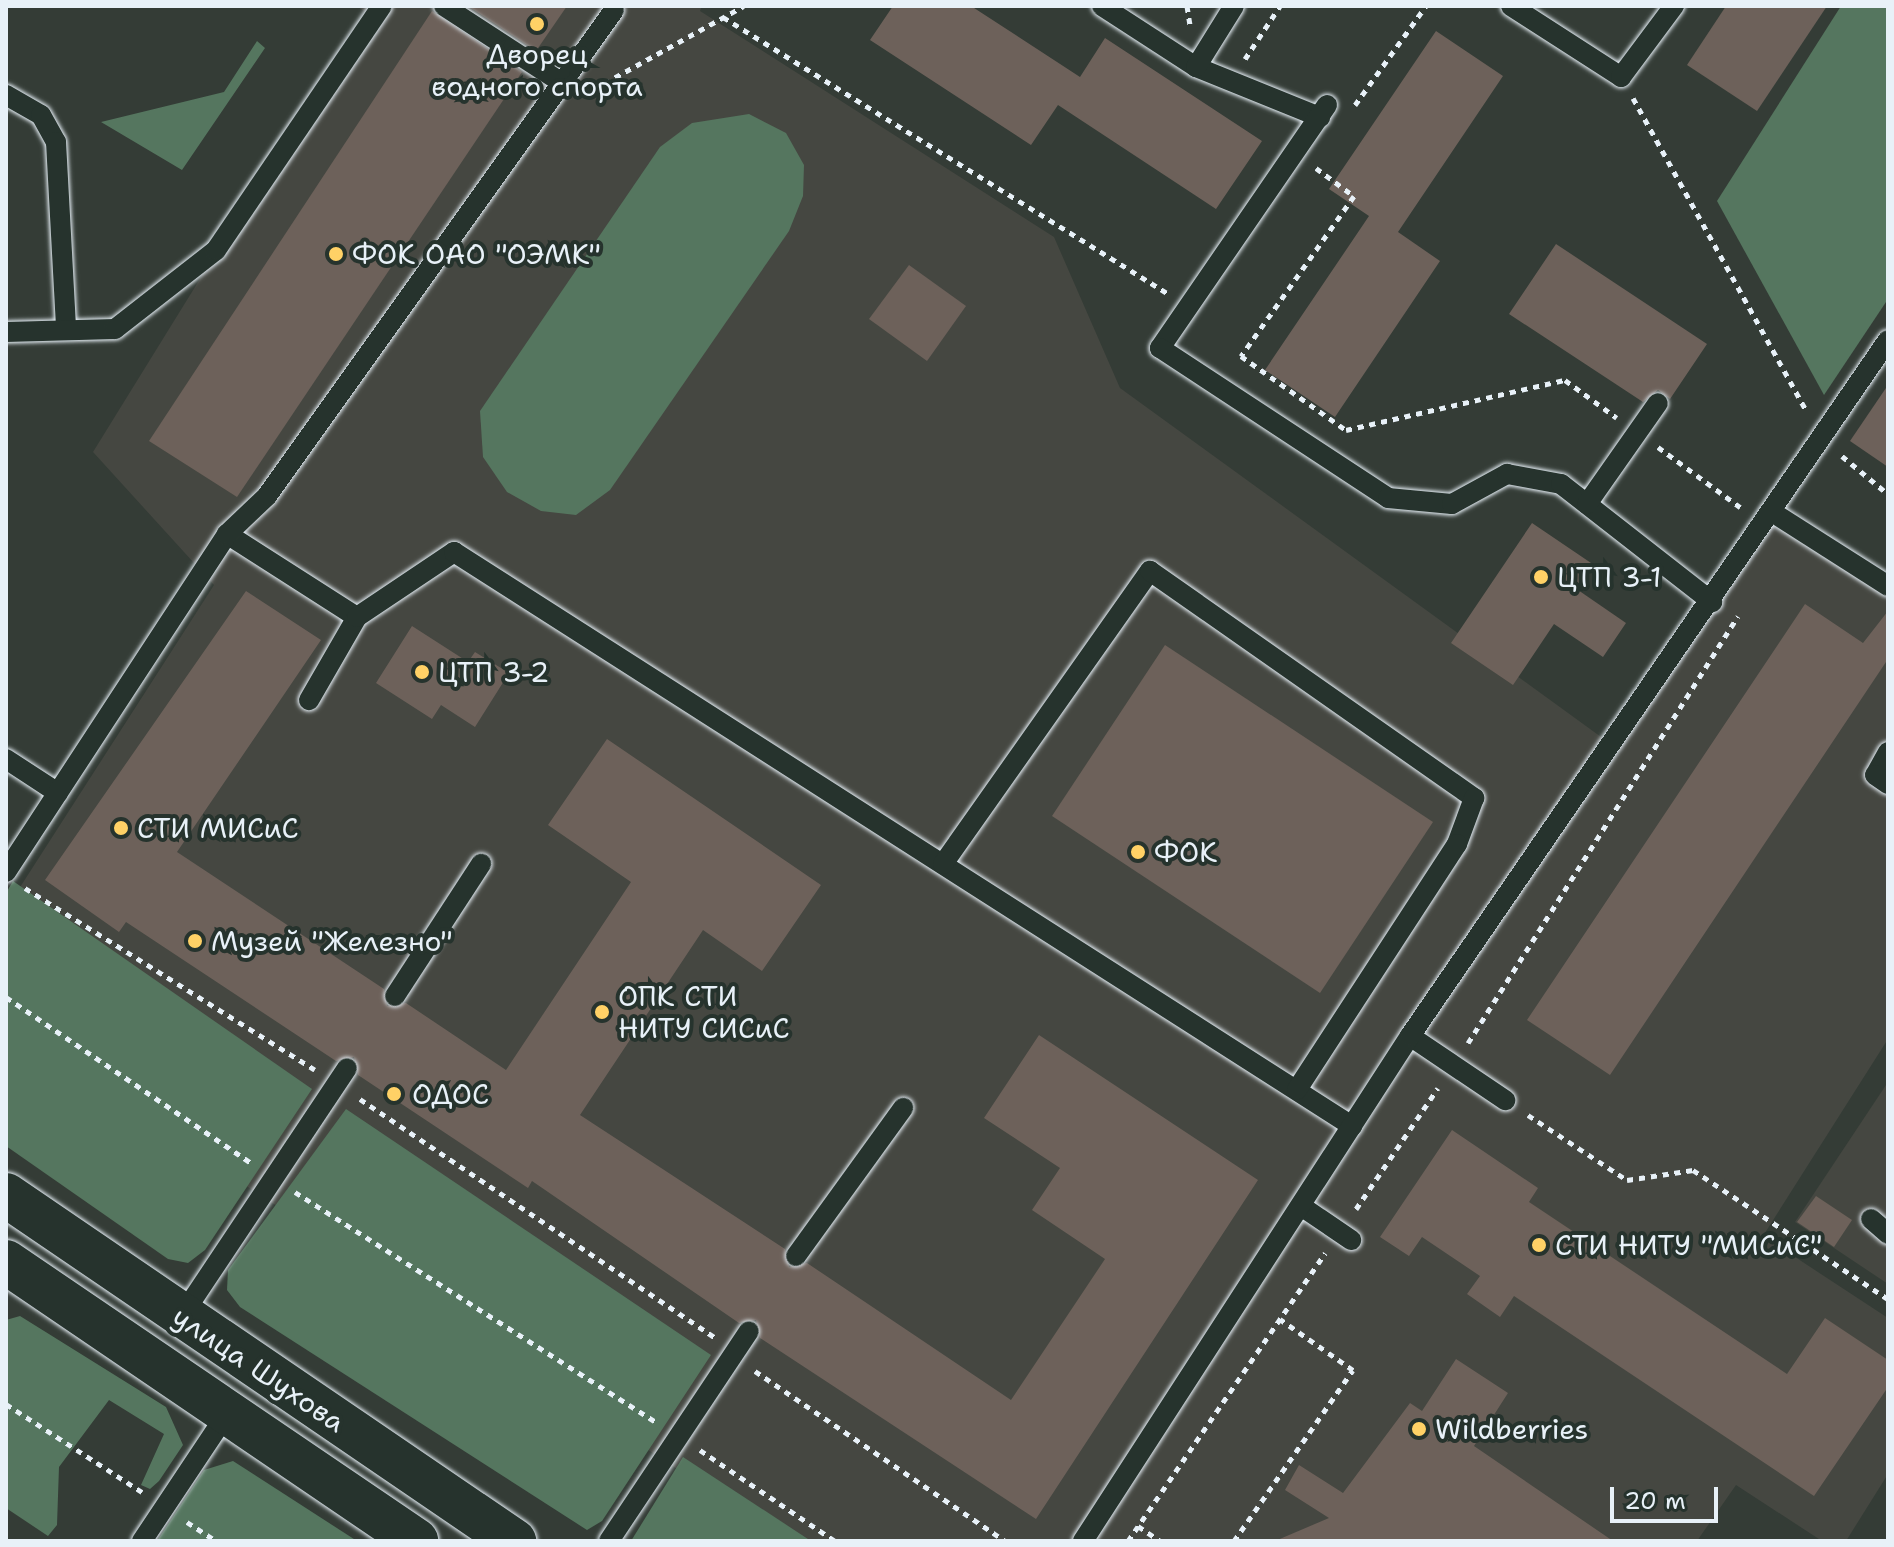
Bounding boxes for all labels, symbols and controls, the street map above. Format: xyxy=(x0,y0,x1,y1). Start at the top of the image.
marker: Дворец водного спорта xyxy=(528,15,546,33)
place label: Дворец водного спорта xyxy=(431,37,643,103)
place label: ФОК ОАО "ОЭМК" xyxy=(352,237,601,271)
marker: ФОК ОАО "ОЭМК" xyxy=(327,245,345,263)
place label: ЦТП 3-1 xyxy=(1557,560,1662,594)
marker: ЦТП 3-1 xyxy=(1532,568,1550,586)
place label: ЦТП 3-2 xyxy=(438,655,549,689)
marker: ЦТП 3-2 xyxy=(413,663,431,681)
place label: СТИ МИСиС xyxy=(137,811,299,845)
marker: СТИ МИСиС xyxy=(112,819,130,837)
place label: ФОК xyxy=(1154,835,1217,869)
marker: ФОК xyxy=(1129,843,1147,861)
place label: Музей "Железно" xyxy=(211,924,453,958)
marker: Музей "Железно" xyxy=(186,932,204,950)
place label: ОПК СТИ НИТУ СИСиС xyxy=(618,979,790,1045)
marker: ОПК СТИ НИТУ СИСиС xyxy=(593,1003,611,1021)
place label: ОДОС xyxy=(412,1077,489,1111)
marker: ОДОС xyxy=(383,1083,405,1105)
place label: СТИ НИТУ "МИСиС" xyxy=(1555,1228,1822,1262)
marker: СТИ НИТУ "МИСиС" xyxy=(1530,1236,1548,1254)
street label: улица Шухова xyxy=(166,1299,352,1439)
place label: Wildberries xyxy=(1435,1412,1588,1446)
marker: Wildberries xyxy=(1410,1420,1428,1438)
scale bar xyxy=(1614,1471,1722,1521)
text: 20 m xyxy=(1624,1485,1686,1517)

